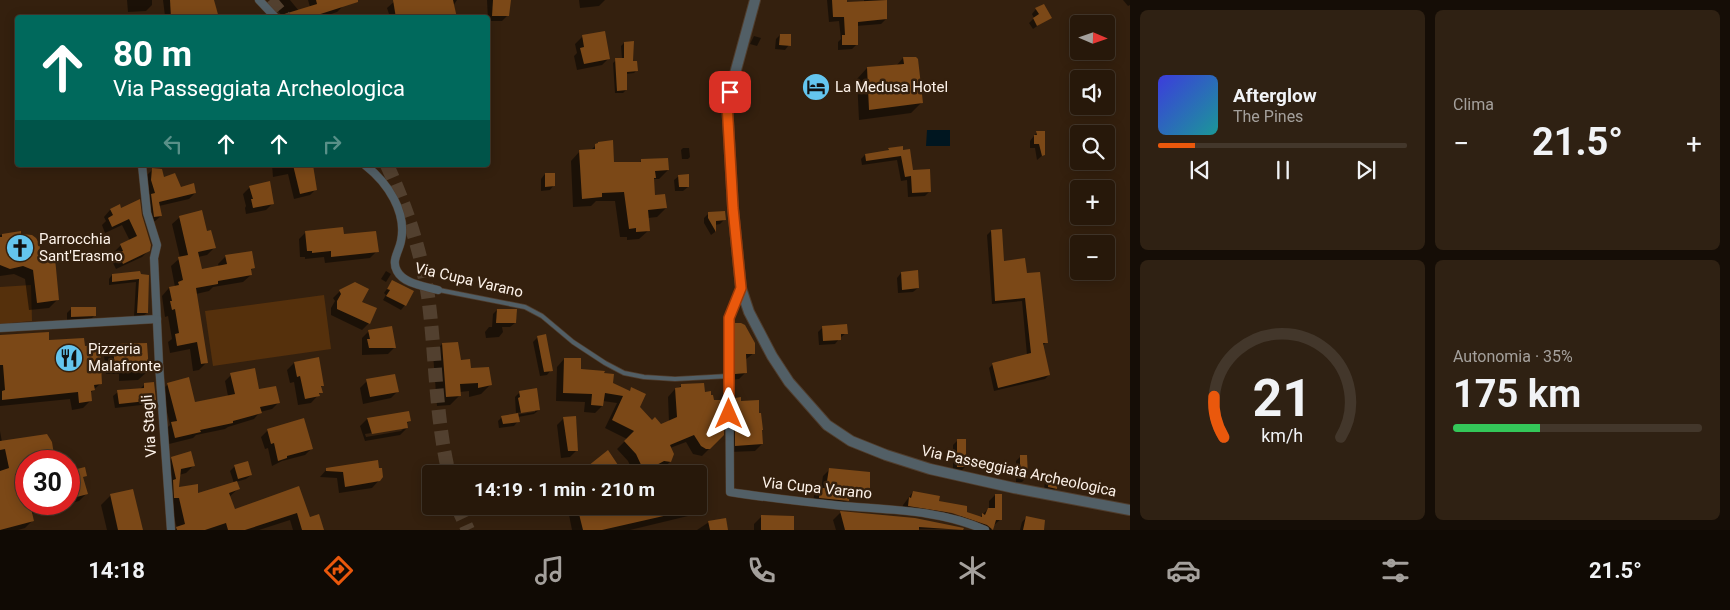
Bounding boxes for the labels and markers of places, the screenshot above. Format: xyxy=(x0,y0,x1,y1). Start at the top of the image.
pin xyxy=(709,71,751,113)
hotel icon: La Medusa Hotel xyxy=(801,72,831,102)
place label: La Medusa Hotel xyxy=(835,78,948,96)
place label: Parrocchia Sant'Erasmo xyxy=(39,230,123,265)
church icon: Parrocchia Sant'Erasmo xyxy=(5,233,35,263)
place label: Pizzeria Malafronte xyxy=(88,340,161,375)
restaurant icon: Pizzeria Malafronte xyxy=(54,343,84,373)

